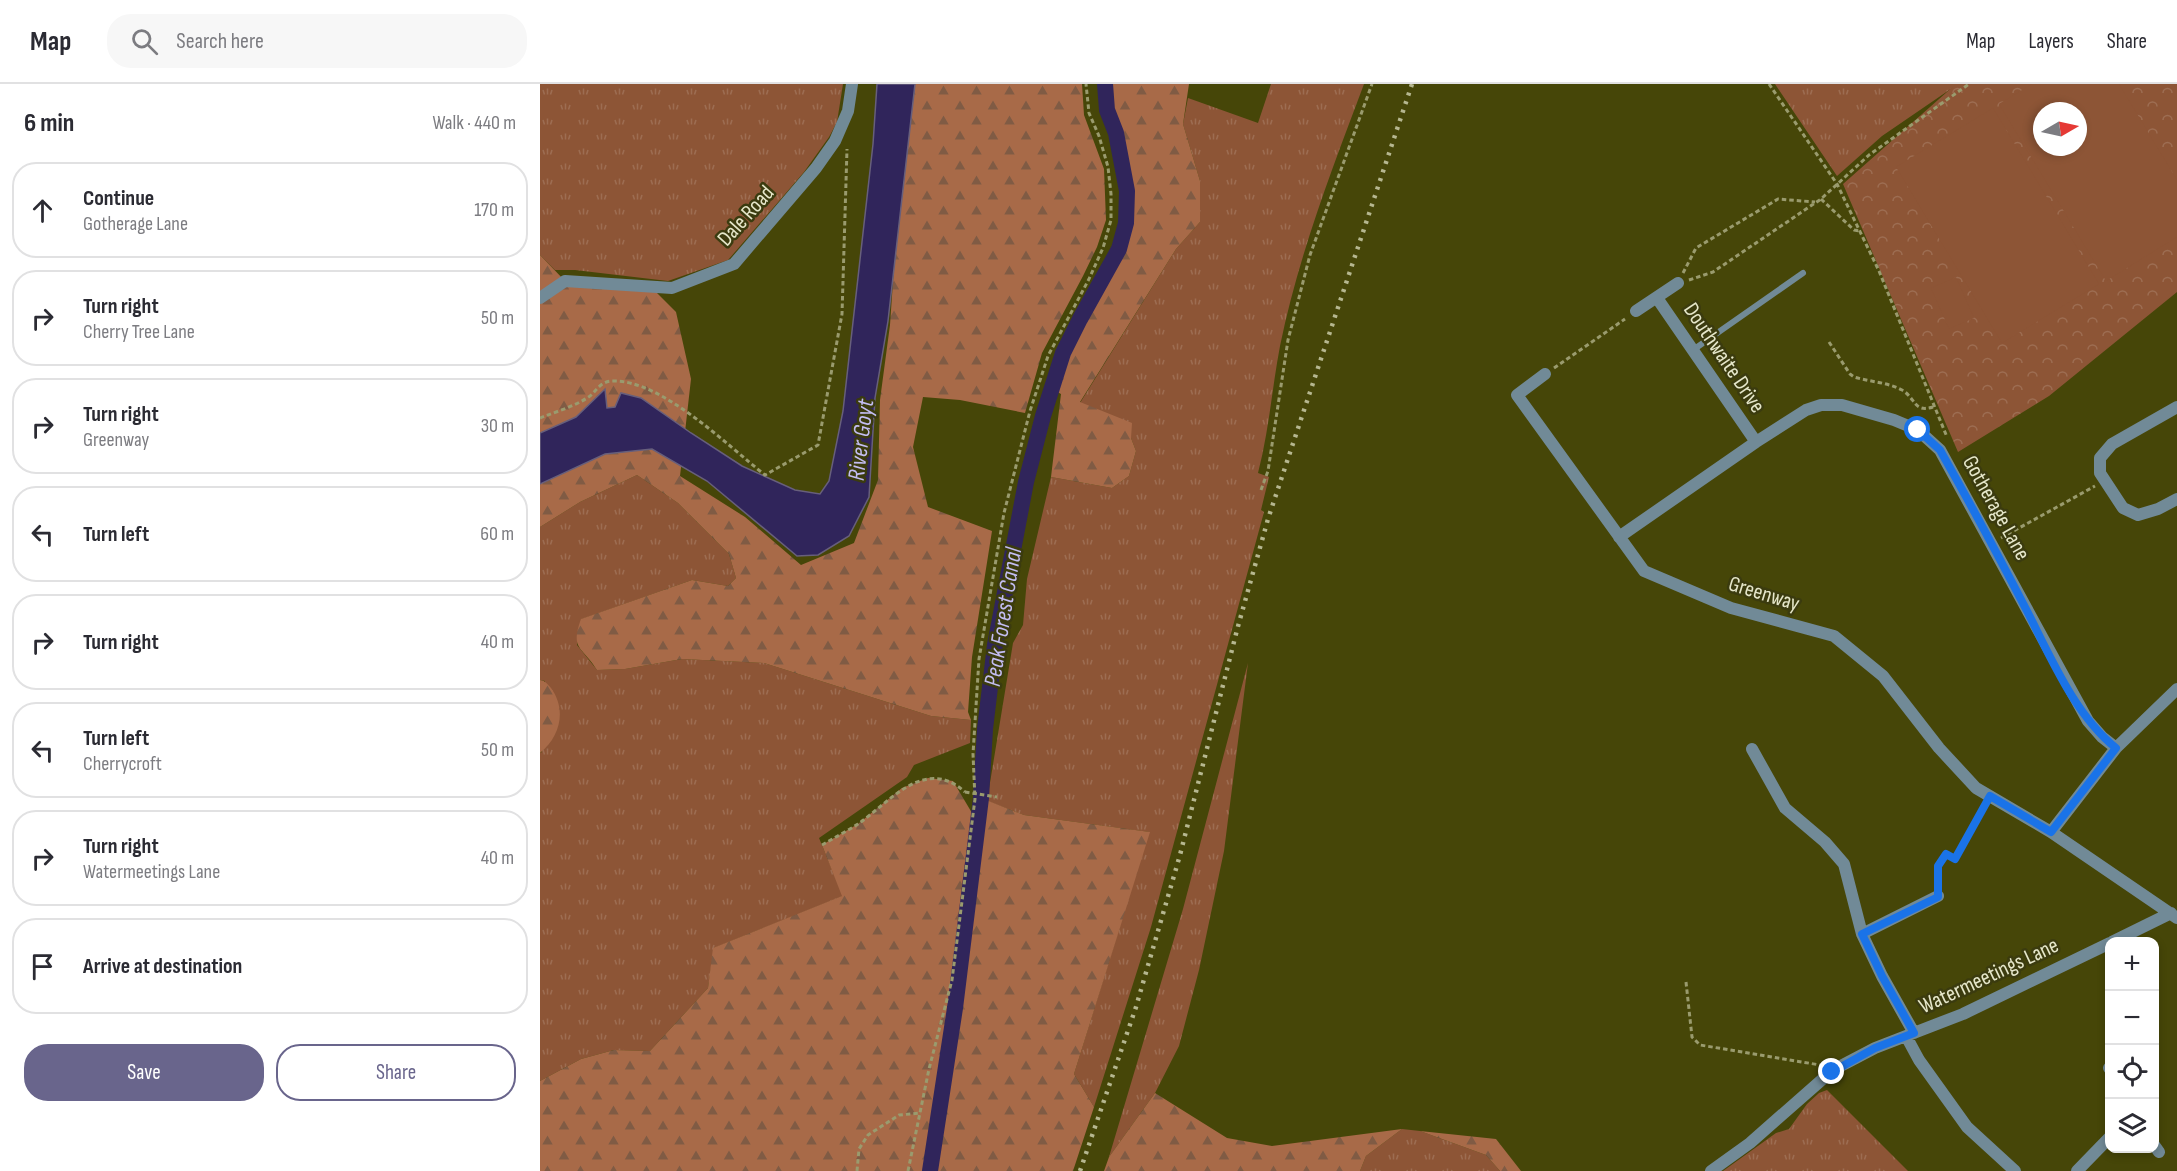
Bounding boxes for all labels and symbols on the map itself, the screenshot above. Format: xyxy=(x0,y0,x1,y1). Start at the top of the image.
north arrow xyxy=(2033,102,2087,156)
street label: Dale Road xyxy=(712,180,780,252)
street label: Douthwaite Drive xyxy=(1677,298,1771,418)
water label: River Goyt xyxy=(842,397,880,482)
route start xyxy=(1904,416,1930,442)
street label: Gotherage Lane xyxy=(1956,451,2036,565)
water label: Peak Forest Canal xyxy=(978,545,1028,689)
street label: Greenway xyxy=(1725,570,1803,618)
street label: Watermeetings Lane xyxy=(1915,932,2063,1020)
route end xyxy=(1818,1058,1844,1084)

